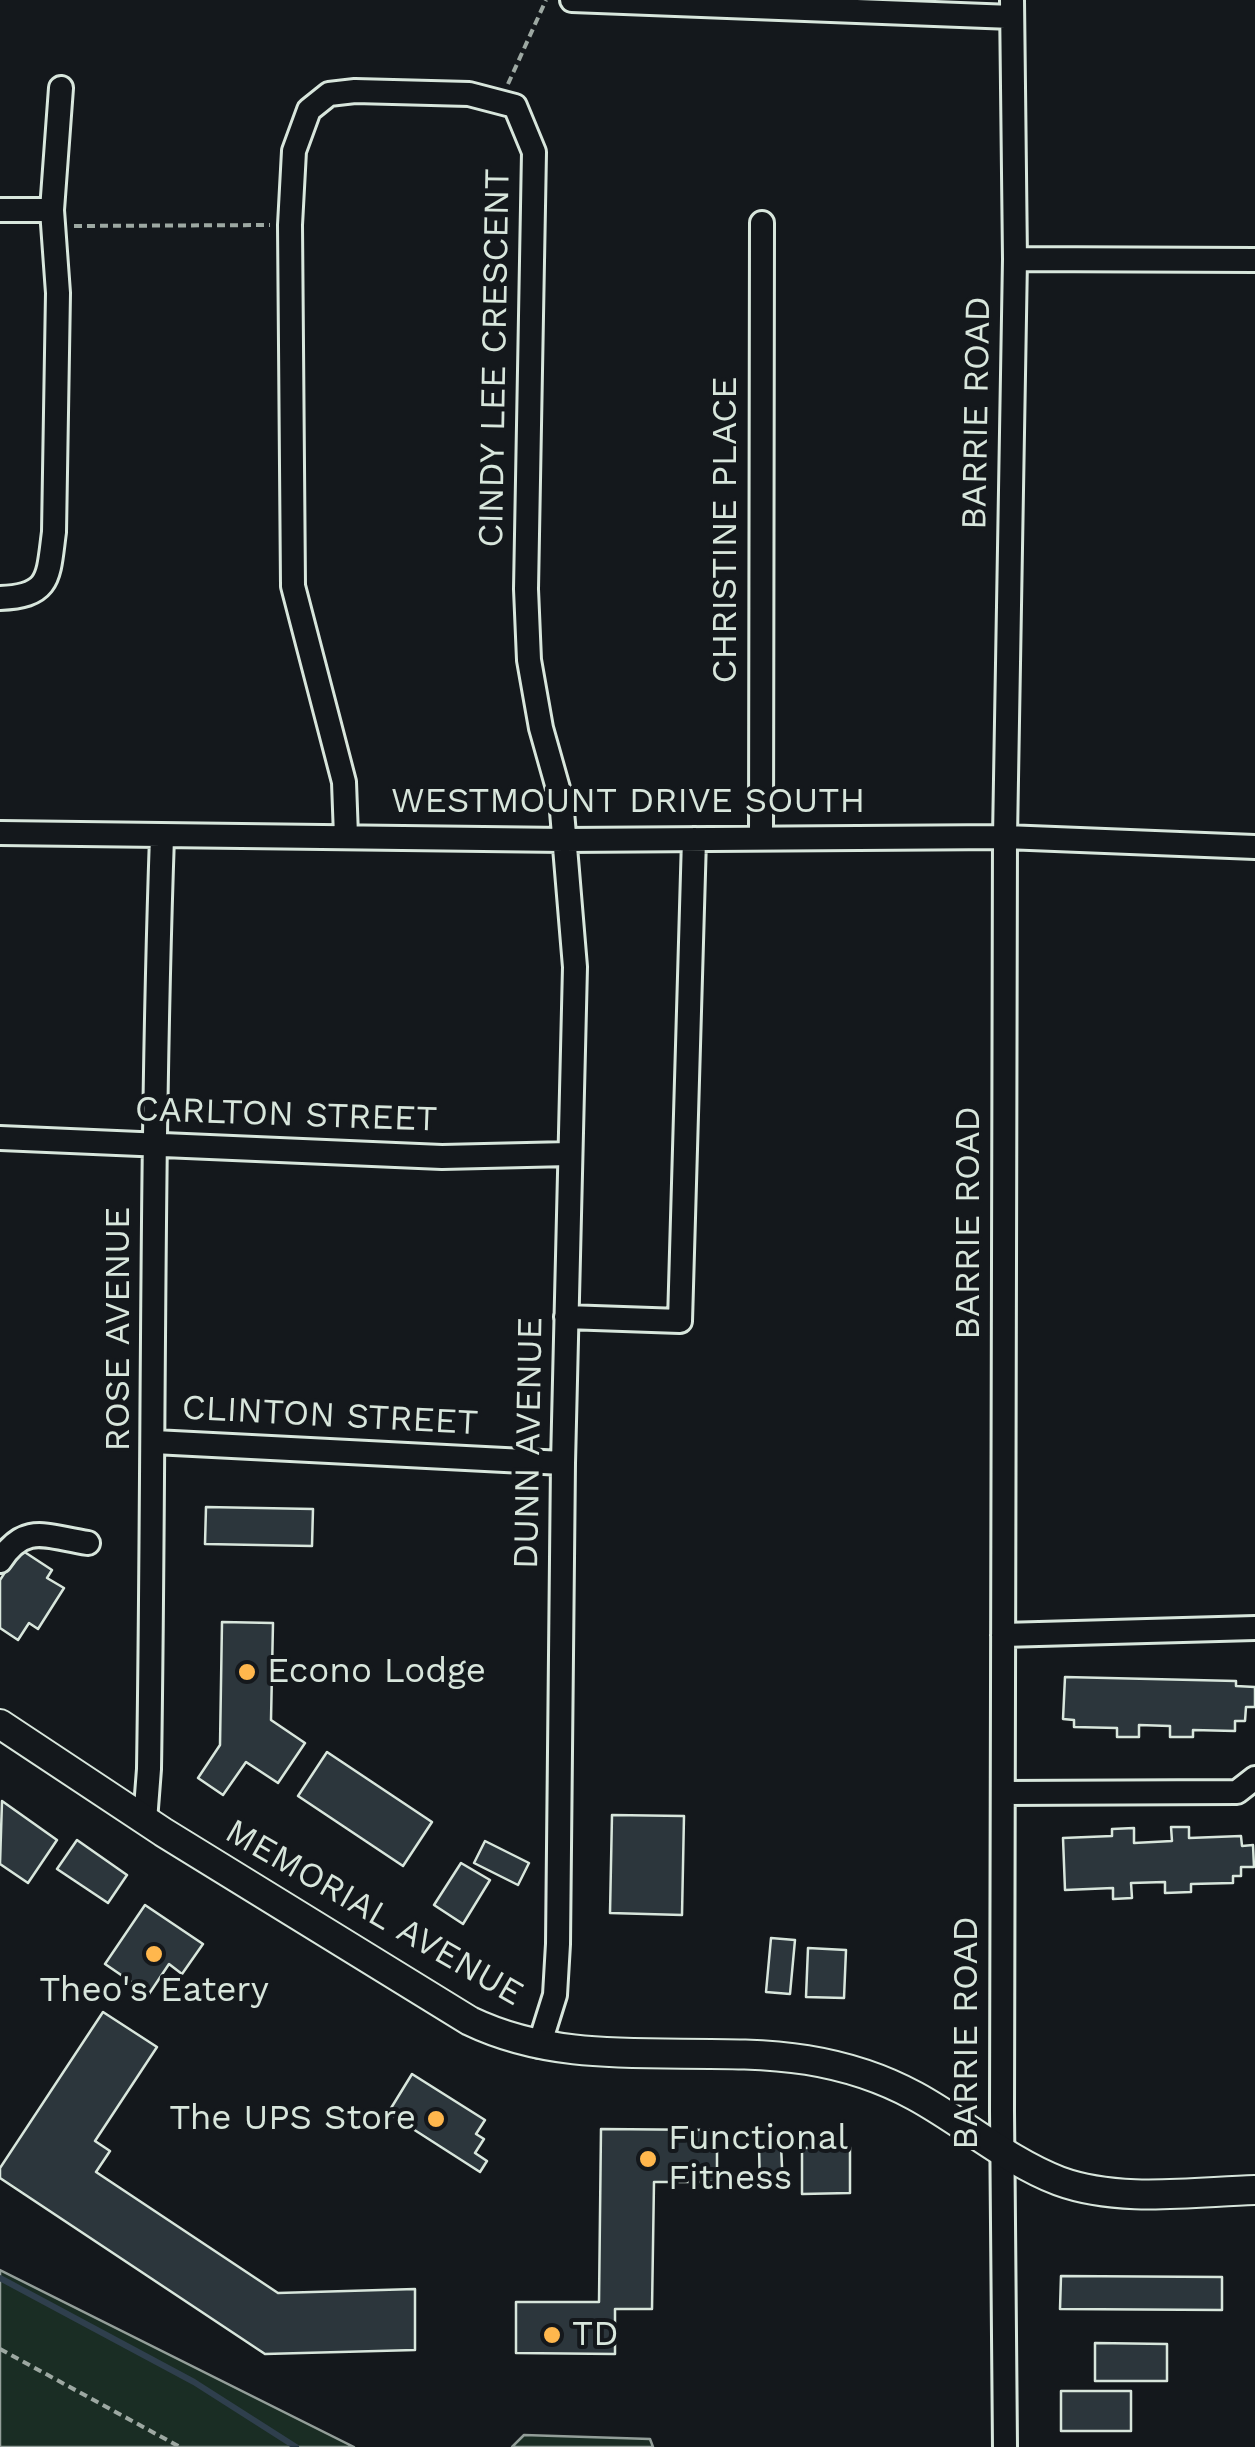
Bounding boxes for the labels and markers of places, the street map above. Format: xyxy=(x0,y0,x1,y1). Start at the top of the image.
place label: Econo Lodge xyxy=(267,1651,486,1693)
marker: Econo Lodge xyxy=(236,1661,258,1683)
marker: Theo's Eatery xyxy=(143,1943,165,1965)
place label: Theo's Eatery xyxy=(39,1970,269,2012)
place label: The UPS Store xyxy=(169,2098,416,2140)
marker: The UPS Store xyxy=(425,2108,447,2130)
place label: Functional Fitness xyxy=(668,2118,848,2200)
marker: Functional Fitness xyxy=(637,2148,659,2170)
place label: TD xyxy=(572,2314,618,2356)
marker: TD xyxy=(541,2324,563,2346)

